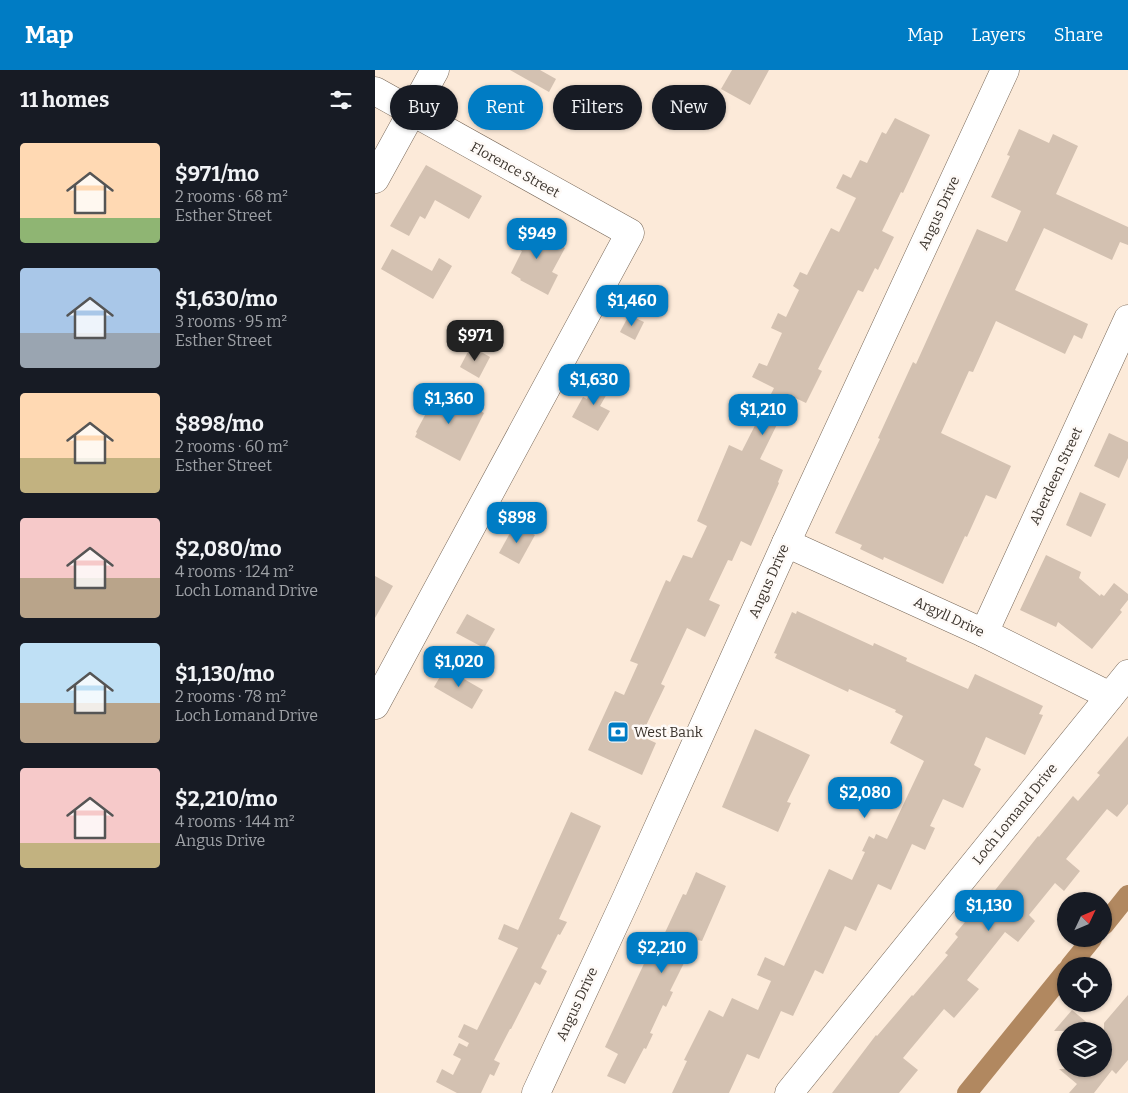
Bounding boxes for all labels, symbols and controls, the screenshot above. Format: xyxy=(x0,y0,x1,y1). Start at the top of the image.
text: Map xyxy=(25,21,74,49)
text: Map xyxy=(907,24,943,46)
text: Layers xyxy=(971,24,1026,46)
text: Share xyxy=(1054,24,1103,46)
chip: Buy xyxy=(390,85,458,130)
chip: Rent xyxy=(468,85,543,130)
chip: Filters xyxy=(553,85,642,130)
chip: New xyxy=(652,85,726,130)
icon: filters xyxy=(327,86,355,114)
text: 11 homes xyxy=(20,87,109,113)
street label: Florence Street xyxy=(468,139,562,201)
text: $971/mo xyxy=(175,161,259,187)
icon: home xyxy=(60,163,120,223)
street label: Angus Drive xyxy=(915,174,963,252)
text: 2 rooms · 68 m² xyxy=(175,187,288,206)
text: Esther Street xyxy=(175,206,272,225)
pin: $949 xyxy=(507,218,567,260)
text: $949 xyxy=(518,224,556,243)
pin: $1,460 xyxy=(591,284,673,327)
text: $1,630/mo xyxy=(175,286,278,312)
icon: home xyxy=(60,288,120,348)
text: $1,460 xyxy=(607,291,657,310)
text: 3 rooms · 95 m² xyxy=(175,312,287,331)
pin: $971 xyxy=(445,320,505,362)
text: $971 xyxy=(458,326,492,345)
text: Esther Street xyxy=(175,331,272,350)
pin: $1,630 xyxy=(553,364,635,406)
text: $1,630 xyxy=(570,370,618,389)
pin: $1,360 xyxy=(408,382,490,425)
text: $1,360 xyxy=(424,389,474,408)
pin: $1,210 xyxy=(722,394,804,436)
text: $1,210 xyxy=(740,400,786,419)
text: $898/mo xyxy=(175,411,264,437)
icon: home xyxy=(60,413,120,473)
street label: Aberdeen Street xyxy=(1026,424,1086,528)
text: 2 rooms · 60 m² xyxy=(175,437,288,456)
text: Esther Street xyxy=(175,456,272,475)
pin: $898 xyxy=(487,502,547,544)
text: $898 xyxy=(498,508,536,527)
text: $2,080/mo xyxy=(175,536,282,562)
icon: home xyxy=(60,538,120,598)
street label: Angus Drive xyxy=(745,541,793,621)
text: 4 rooms · 124 m² xyxy=(175,562,294,581)
text: Loch Lomand Drive xyxy=(175,581,318,600)
street label: Argyll Drive xyxy=(911,593,987,641)
pin: $1,020 xyxy=(418,646,500,688)
text: $1,020 xyxy=(434,652,484,671)
text: $1,130/mo xyxy=(175,661,275,687)
icon: home xyxy=(60,663,120,723)
text: 2 rooms · 78 m² xyxy=(175,687,286,706)
text: Loch Lomand Drive xyxy=(175,706,318,725)
bank icon: West Bank xyxy=(606,720,630,744)
place label: West Bank xyxy=(634,724,703,741)
street label: Loch Lomand Drive xyxy=(969,760,1061,868)
pin: $2,080 xyxy=(824,776,906,819)
text: $2,080 xyxy=(839,783,891,802)
text: $2,210/mo xyxy=(175,786,278,812)
icon: home xyxy=(60,788,120,848)
text: 4 rooms · 144 m² xyxy=(175,812,295,831)
text: Angus Drive xyxy=(175,831,265,850)
pin: $1,130 xyxy=(948,890,1030,932)
north arrow xyxy=(1057,892,1113,948)
map controls xyxy=(1057,892,1112,1077)
text: $1,130 xyxy=(966,896,1012,915)
pin: $2,210 xyxy=(621,932,703,974)
text: $2,210 xyxy=(638,938,686,957)
button: locate xyxy=(1057,957,1112,1012)
street label: Angus Drive xyxy=(553,965,601,1043)
button: layers xyxy=(1057,1022,1112,1077)

